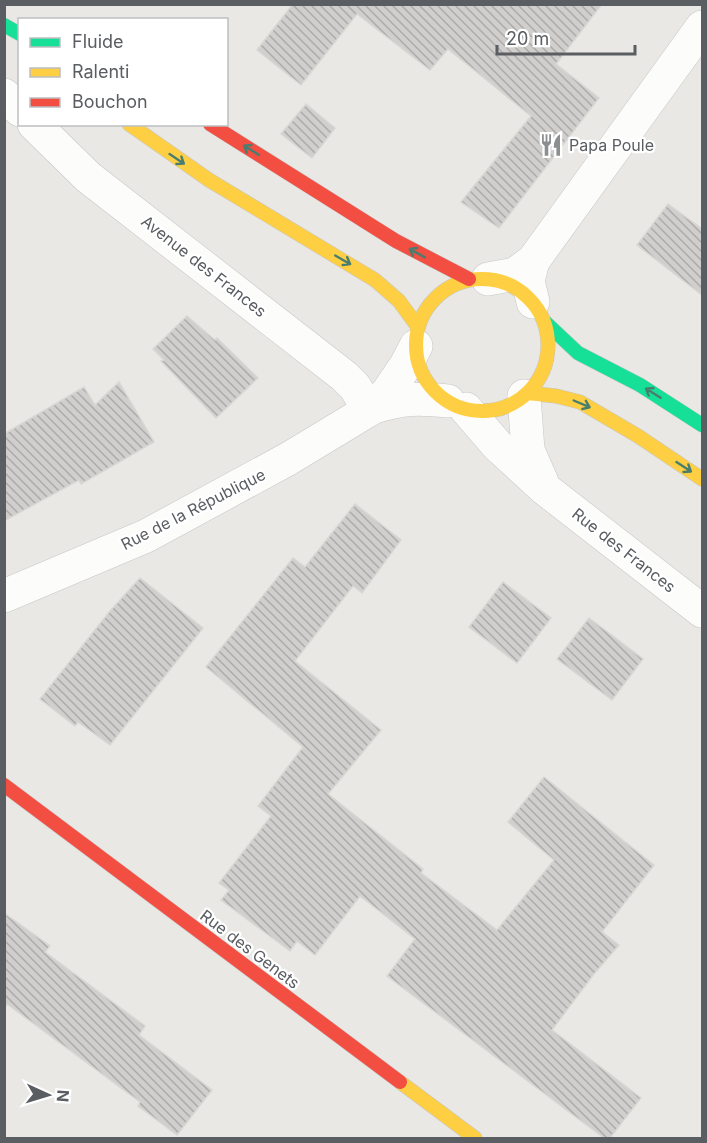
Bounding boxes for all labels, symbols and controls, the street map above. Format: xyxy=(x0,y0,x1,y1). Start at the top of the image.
legend xyxy=(18,18,228,126)
scale bar xyxy=(497,18,635,56)
text: 20 m xyxy=(506,28,549,49)
text: Fluide xyxy=(72,31,124,52)
text: Ralenti xyxy=(72,61,129,82)
text: Bouchon xyxy=(72,91,148,112)
restaurant icon: Papa Poule xyxy=(538,132,564,158)
place label: Papa Poule xyxy=(569,135,654,155)
one-way arrow xyxy=(243,144,260,156)
one-way arrow xyxy=(168,153,185,165)
street label: Avenue des Frances xyxy=(138,211,270,321)
one-way arrow xyxy=(409,247,426,259)
one-way arrow xyxy=(334,255,351,267)
one-way arrow xyxy=(645,387,662,399)
one-way arrow xyxy=(572,399,591,410)
one-way arrow xyxy=(675,461,692,473)
street label: Rue de la République xyxy=(117,464,269,554)
street label: Rue des Frances xyxy=(568,503,680,597)
street label: Rue des Genets xyxy=(196,905,304,993)
north arrow xyxy=(18,1065,78,1125)
text: N xyxy=(53,1089,73,1103)

